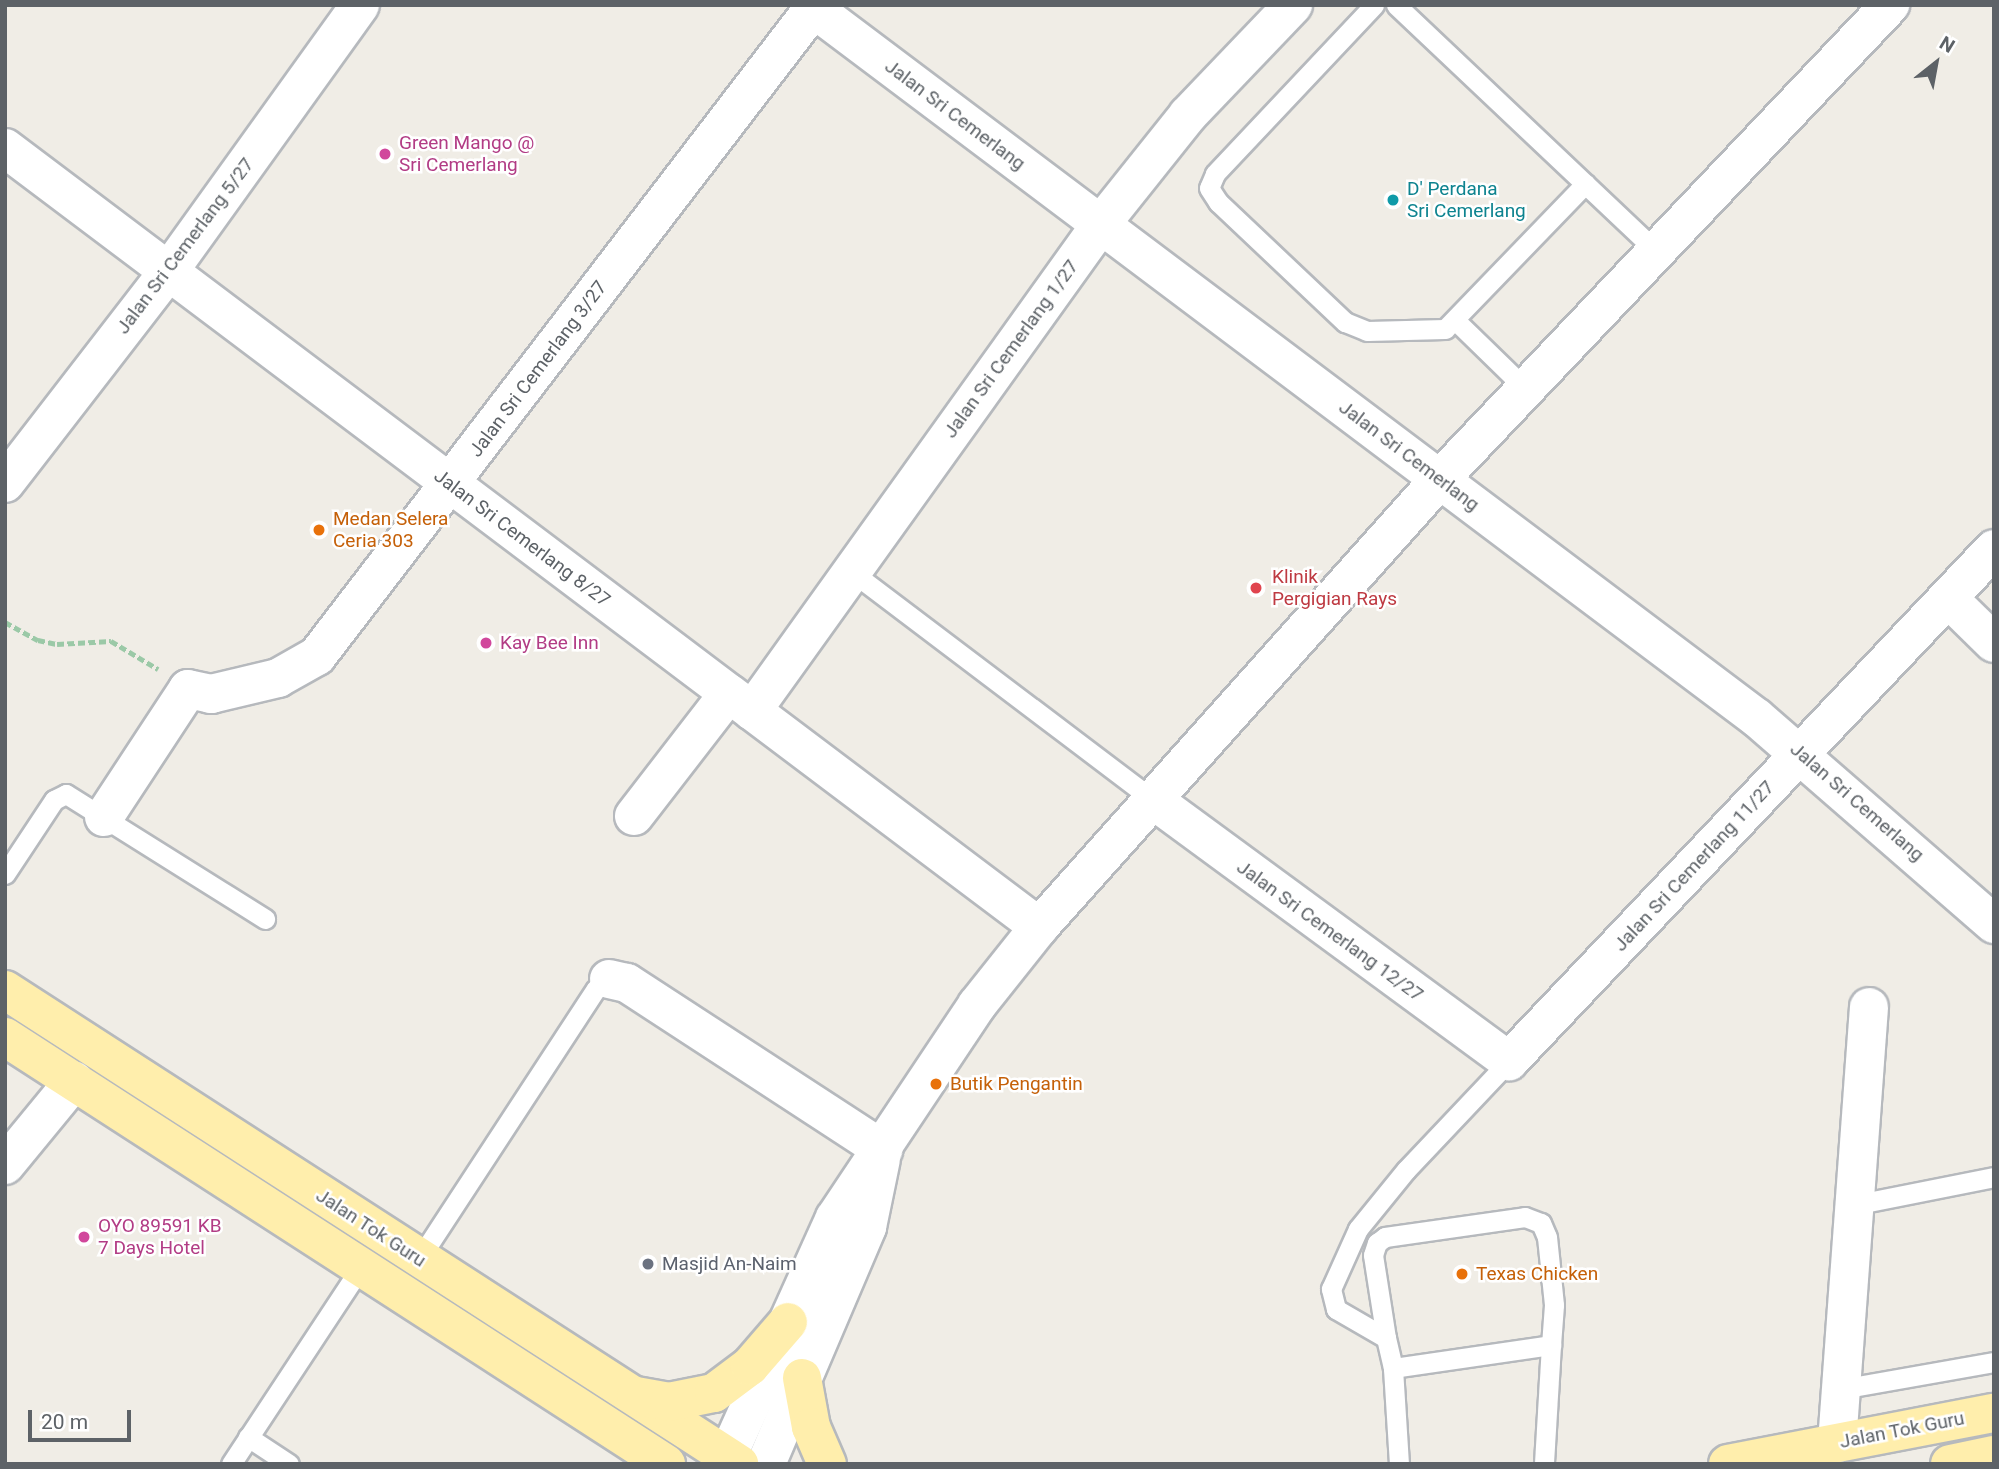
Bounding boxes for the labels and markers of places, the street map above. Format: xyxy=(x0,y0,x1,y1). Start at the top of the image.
place label: Green Mango @ Sri Cemerlang xyxy=(399,132,534,176)
marker: Green Mango @ Sri Cemerlang xyxy=(377,146,393,162)
place label: D' Perdana Sri Cemerlang xyxy=(1407,178,1526,222)
marker: D' Perdana Sri Cemerlang xyxy=(1385,192,1401,208)
place label: Medan Selera Ceria 303 xyxy=(333,508,448,552)
marker: Medan Selera Ceria 303 xyxy=(311,522,327,538)
place label: Klinik Pergigian Rays xyxy=(1272,566,1397,610)
marker: Klinik Pergigian Rays xyxy=(1246,578,1266,598)
place label: Kay Bee Inn xyxy=(500,632,599,654)
marker: Kay Bee Inn xyxy=(478,635,494,651)
place label: Butik Pengantin xyxy=(950,1073,1083,1095)
marker: Butik Pengantin xyxy=(928,1076,944,1092)
place label: OYO 89591 KB 7 Days Hotel xyxy=(98,1215,221,1259)
marker: OYO 89591 KB 7 Days Hotel xyxy=(76,1229,92,1245)
place label: Masjid An-Naim xyxy=(662,1253,797,1275)
marker: Masjid An-Naim xyxy=(640,1256,656,1272)
place label: Texas Chicken xyxy=(1476,1263,1598,1285)
marker: Texas Chicken xyxy=(1454,1266,1470,1282)

